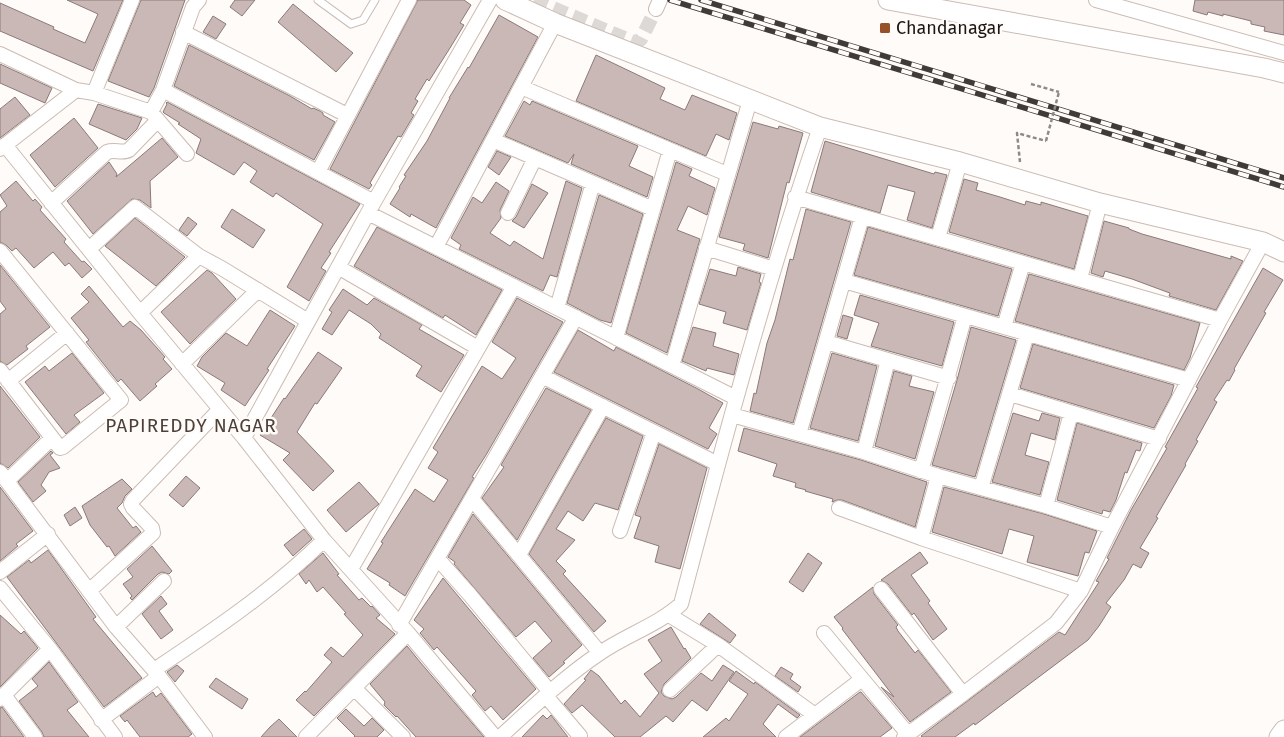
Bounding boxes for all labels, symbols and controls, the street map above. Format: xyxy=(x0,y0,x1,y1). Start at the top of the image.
place label: Chandanagar xyxy=(896,17,1003,39)
marker: Chandanagar xyxy=(878,21,892,35)
district label: PAPIREDDY NAGAR xyxy=(105,414,277,437)

